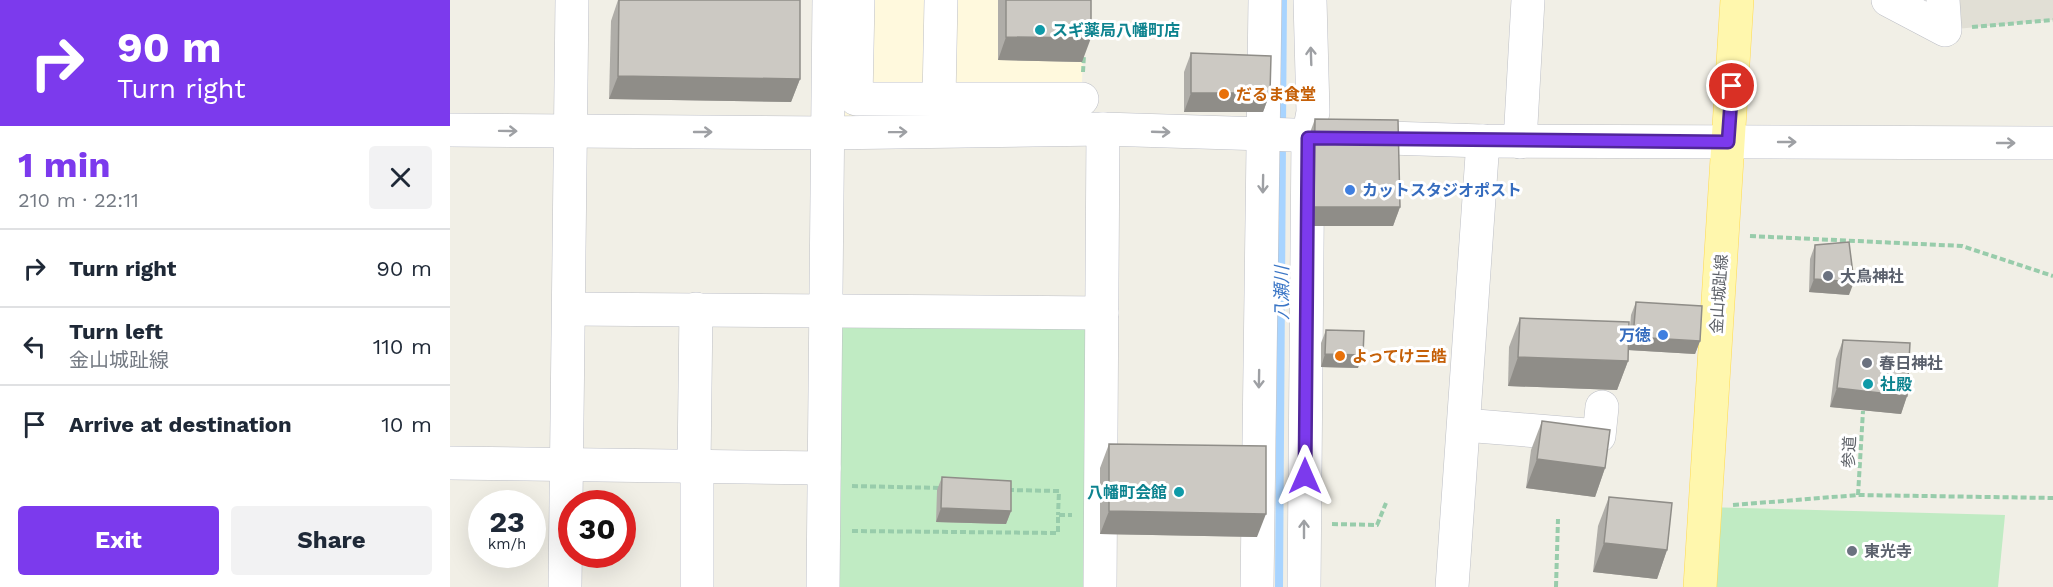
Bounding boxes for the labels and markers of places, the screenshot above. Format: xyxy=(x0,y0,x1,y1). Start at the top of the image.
place label: スギ薬局八幡町店 xyxy=(1052,21,1180,40)
marker: スギ薬局八幡町店 xyxy=(1033,23,1047,37)
pin xyxy=(1706,60,1757,111)
place label: だるま食堂 xyxy=(1236,85,1316,104)
marker: だるま食堂 xyxy=(1217,87,1231,101)
place label: カットスタジオポスト xyxy=(1362,181,1522,200)
marker: カットスタジオポスト xyxy=(1343,183,1357,197)
place label: 大鳥神社 xyxy=(1840,267,1904,286)
marker: 大鳥神社 xyxy=(1821,269,1835,283)
place label: 万徳 xyxy=(1619,326,1651,345)
marker: 万徳 xyxy=(1656,328,1670,342)
place label: よってけ三皓 xyxy=(1352,347,1447,366)
marker: よってけ三皓 xyxy=(1333,349,1347,363)
place label: 春日神社 xyxy=(1879,354,1943,373)
marker: 春日神社 xyxy=(1860,356,1874,370)
place label: 社殿 xyxy=(1880,375,1912,394)
marker: 社殿 xyxy=(1861,377,1875,391)
place label: 八幡町会館 xyxy=(1087,483,1167,502)
marker: 八幡町会館 xyxy=(1172,485,1186,499)
place label: 東光寺 xyxy=(1864,542,1912,561)
marker: 東光寺 xyxy=(1845,544,1859,558)

